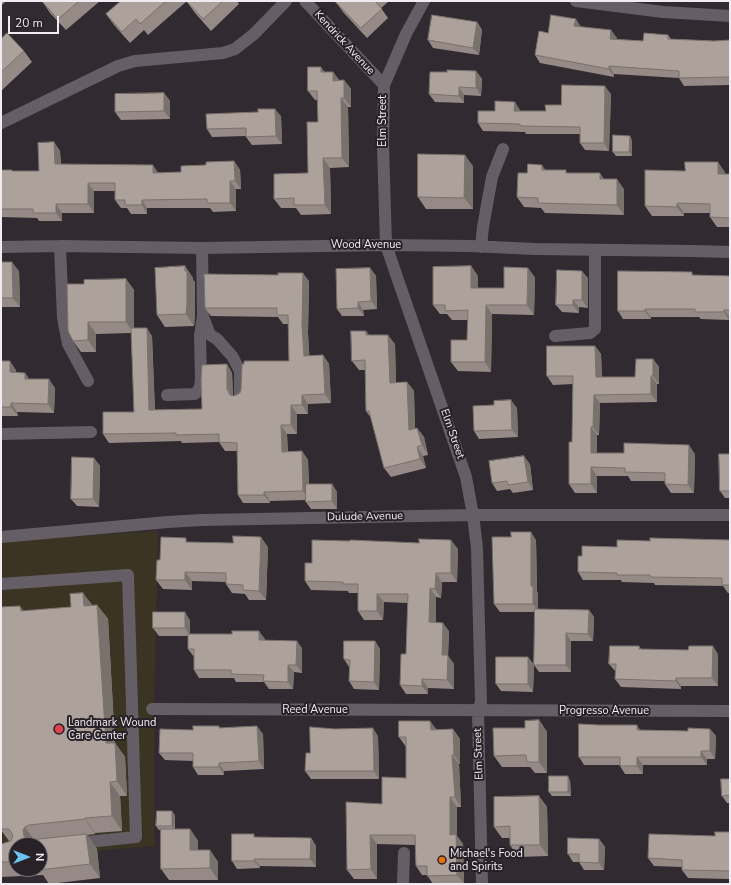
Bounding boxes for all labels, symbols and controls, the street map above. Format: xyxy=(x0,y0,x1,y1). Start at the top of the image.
scale bar xyxy=(10,8,61,34)
street label: Kendrick Avenue xyxy=(311,8,377,78)
text: 20 m xyxy=(15,15,43,31)
street label: Elm Street xyxy=(376,95,390,147)
street label: Wood Avenue xyxy=(331,238,401,252)
street label: Elm Street xyxy=(437,407,467,461)
street label: Dulude Avenue xyxy=(327,510,403,524)
street label: Reed Avenue xyxy=(282,703,348,717)
street label: Progresso Avenue xyxy=(559,704,649,718)
place label: Landmark Wound Care Center xyxy=(68,716,156,742)
marker: Landmark Wound Care Center xyxy=(53,723,65,735)
street label: Elm Street xyxy=(471,728,487,780)
north arrow xyxy=(8,837,48,877)
place label: Michael's Food and Spirits xyxy=(450,847,523,873)
text: N xyxy=(32,853,47,861)
marker: Michael's Food and Spirits xyxy=(437,855,447,865)

